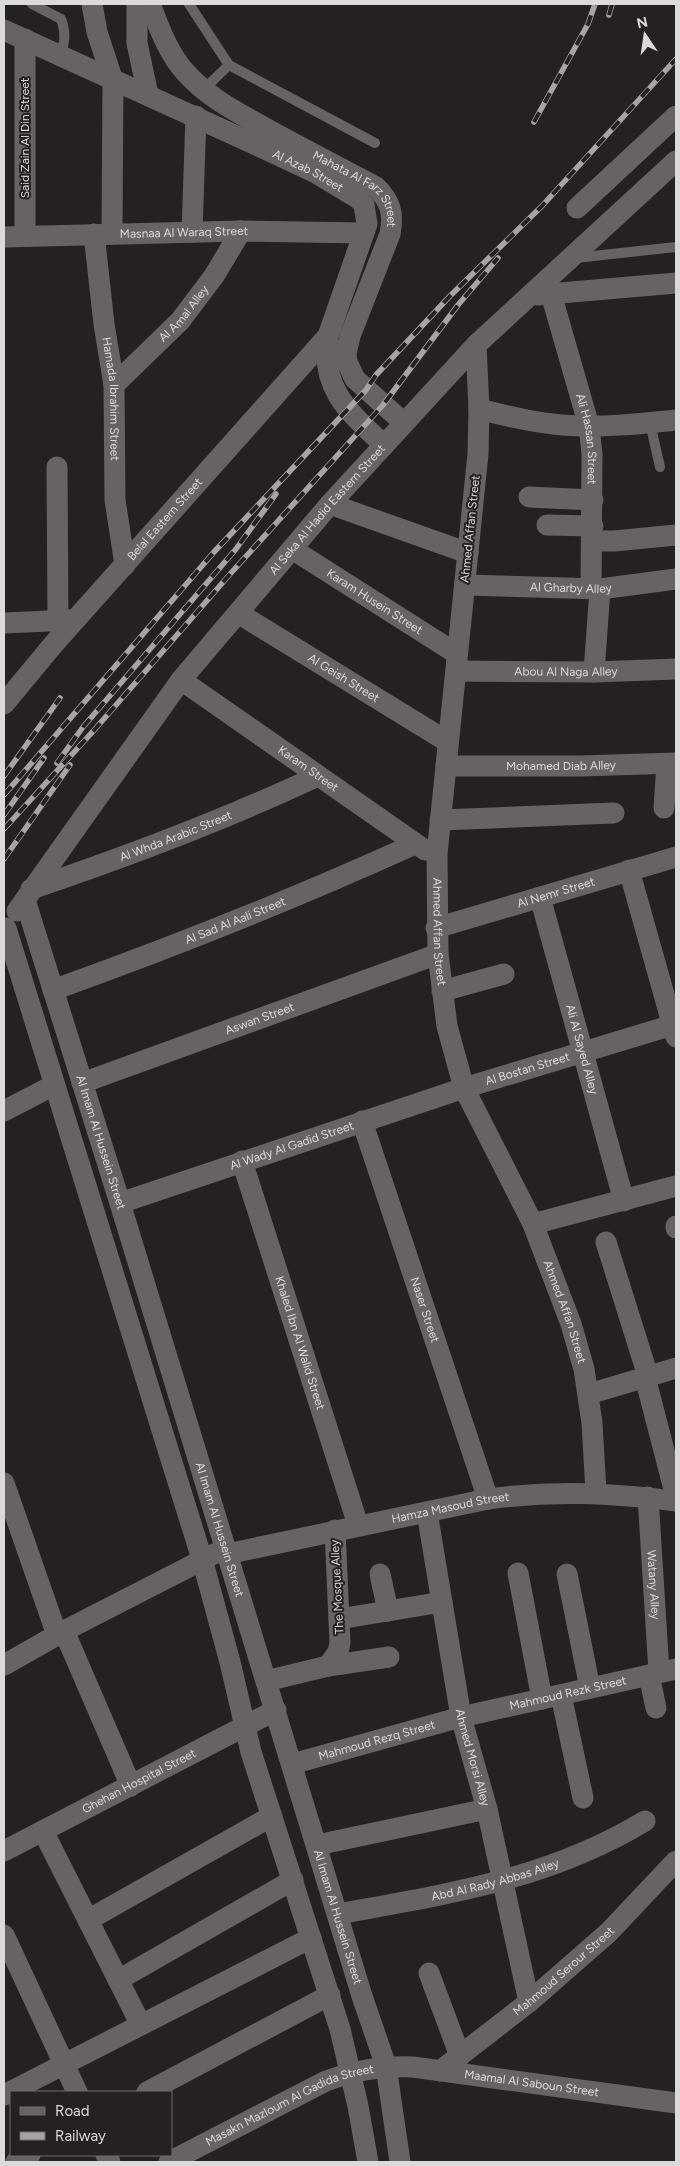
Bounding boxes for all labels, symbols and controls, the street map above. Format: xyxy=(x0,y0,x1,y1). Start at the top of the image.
north arrow xyxy=(620,10,670,60)
text: N xyxy=(635,13,649,32)
street label: Said Zain Al Din Street xyxy=(18,77,32,198)
street label: Al Azab Street xyxy=(270,147,346,195)
street label: Mahata Al Farz Street xyxy=(310,148,399,228)
street label: Masnaa Al Waraq Street xyxy=(120,224,249,241)
street label: Al Amal Alley xyxy=(156,282,212,345)
street label: Hamada Ibrahim Street xyxy=(99,336,122,461)
street label: Ali Hassan Street xyxy=(573,392,599,485)
street label: Al Seka Al Hadid Eastern Street xyxy=(266,441,388,577)
street label: Ahmed Affan Street xyxy=(457,474,483,583)
street label: Belal Eastern Street xyxy=(125,475,205,563)
street label: Karam Husein Street xyxy=(324,566,426,637)
street label: Al Gharby Alley xyxy=(530,580,613,596)
street label: Al Geish Street xyxy=(305,651,382,705)
street label: Abou Al Naga Alley xyxy=(514,664,619,679)
street label: Karam Street xyxy=(275,743,341,795)
street label: Mohamed Diab Alley xyxy=(506,758,617,773)
street label: Al Whda Arabic Street xyxy=(118,808,234,864)
street label: Al Nemr Street xyxy=(515,874,597,911)
street label: Ahmed Affan Street xyxy=(430,878,449,987)
street label: Al Sad Al Aali Street xyxy=(183,894,288,947)
street label: Aswan Street xyxy=(223,1000,297,1038)
street label: Ali Al Sayed Alley xyxy=(563,1003,601,1096)
street label: Al Bostan Street xyxy=(483,1049,572,1088)
street label: Al Imam Al Hussein Street xyxy=(73,1074,129,1212)
street label: Al Wady Al Gadid Street xyxy=(228,1118,356,1173)
street label: Ahmed Affan Street xyxy=(540,1258,589,1365)
street label: Khaled Ibn Al Walid Street xyxy=(272,1274,328,1412)
street label: Naser Street xyxy=(407,1275,443,1345)
street label: Al Imam Al Hussein Street xyxy=(193,1461,247,1599)
street label: Hamza Masoud Street xyxy=(390,1490,510,1526)
street label: The Mosque Alley xyxy=(327,1539,346,1635)
street label: Watany Alley xyxy=(644,1550,663,1621)
street label: Mahmoud Rezk Street xyxy=(508,1673,628,1713)
street label: Ahmed Morsi Alley xyxy=(453,1708,493,1808)
street label: Mahmoud Rezq Street xyxy=(317,1717,437,1763)
street label: Ghehan Hospital Street xyxy=(80,1746,199,1816)
street label: Al Imam Al Hussein Street xyxy=(311,1848,365,1986)
street label: Abd Al Rady Abbas Alley xyxy=(430,1856,562,1904)
street label: Mahmoud Serour Street xyxy=(510,1923,618,2019)
street label: Masakn Mazloum Al Gadida Street xyxy=(203,2062,375,2149)
street label: Maamal Al Saboun Street xyxy=(463,2067,600,2099)
legend xyxy=(10,2091,172,2156)
text: Road xyxy=(55,2102,90,2120)
text: Railway xyxy=(55,2127,106,2145)

